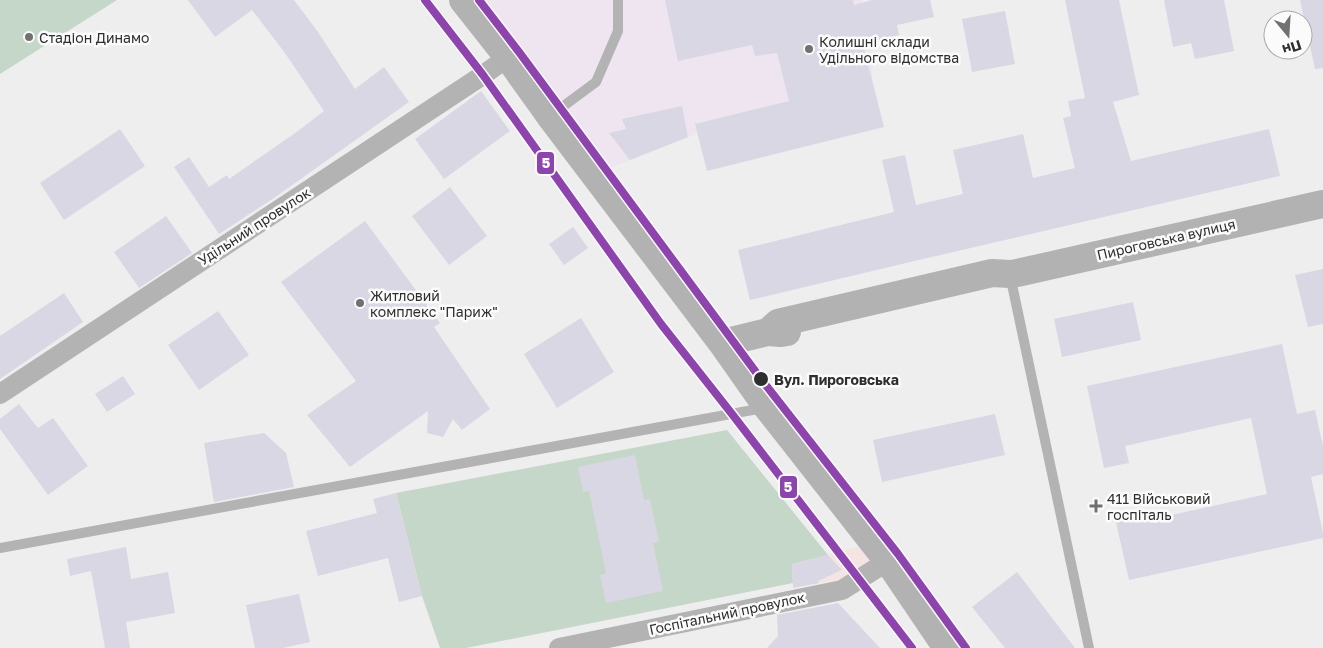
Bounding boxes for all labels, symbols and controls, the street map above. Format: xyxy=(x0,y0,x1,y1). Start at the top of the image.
north arrow xyxy=(1263,10,1313,60)
place label: Стадіон Динамо xyxy=(39,29,149,46)
marker: Стадіон Динамо xyxy=(23,31,35,43)
place label: Колишні склади Удільного відомства xyxy=(819,33,959,66)
text: Пн xyxy=(1280,37,1304,59)
marker: Колишні склади Удільного відомства xyxy=(803,43,815,55)
line badge: 5 xyxy=(536,151,555,175)
text: 5 xyxy=(542,154,551,171)
street label: Удільний провулок xyxy=(195,183,313,269)
street label: Пироговська вулиця xyxy=(1095,215,1237,263)
place label: Житловий комплекс "Париж" xyxy=(370,287,498,320)
marker: Житловий комплекс "Париж" xyxy=(354,297,366,309)
marker: Вул. Пироговська xyxy=(752,370,770,388)
place label: Вул. Пироговська xyxy=(774,371,899,388)
line badge: 5 xyxy=(779,475,798,499)
text: 5 xyxy=(784,478,793,495)
place label: 411 Військовий госпіталь xyxy=(1107,490,1210,523)
marker: 411 Військовий госпіталь xyxy=(1089,499,1103,513)
street label: Госпітальний провулок xyxy=(648,588,806,638)

